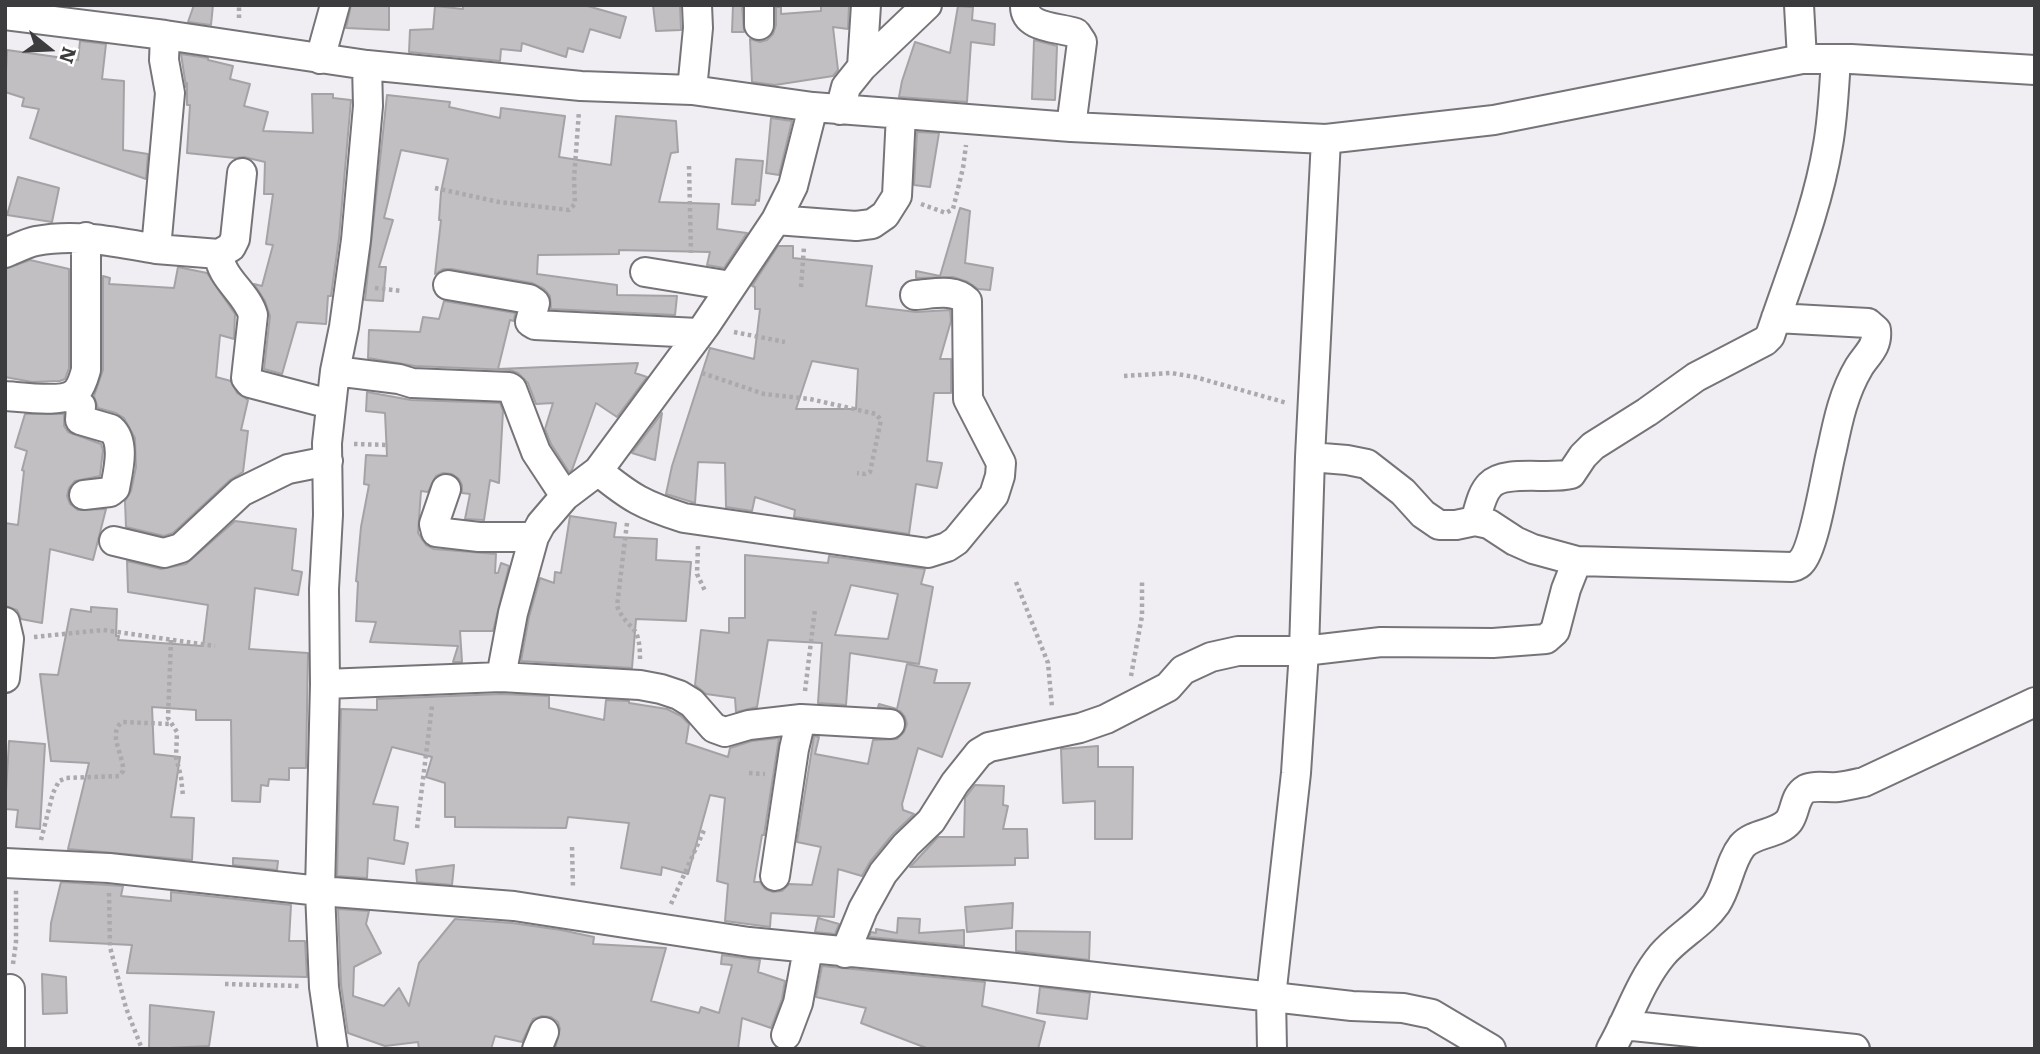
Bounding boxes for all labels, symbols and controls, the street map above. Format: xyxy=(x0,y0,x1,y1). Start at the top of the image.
north arrow xyxy=(14,14,84,84)
text: N xyxy=(53,44,85,67)

